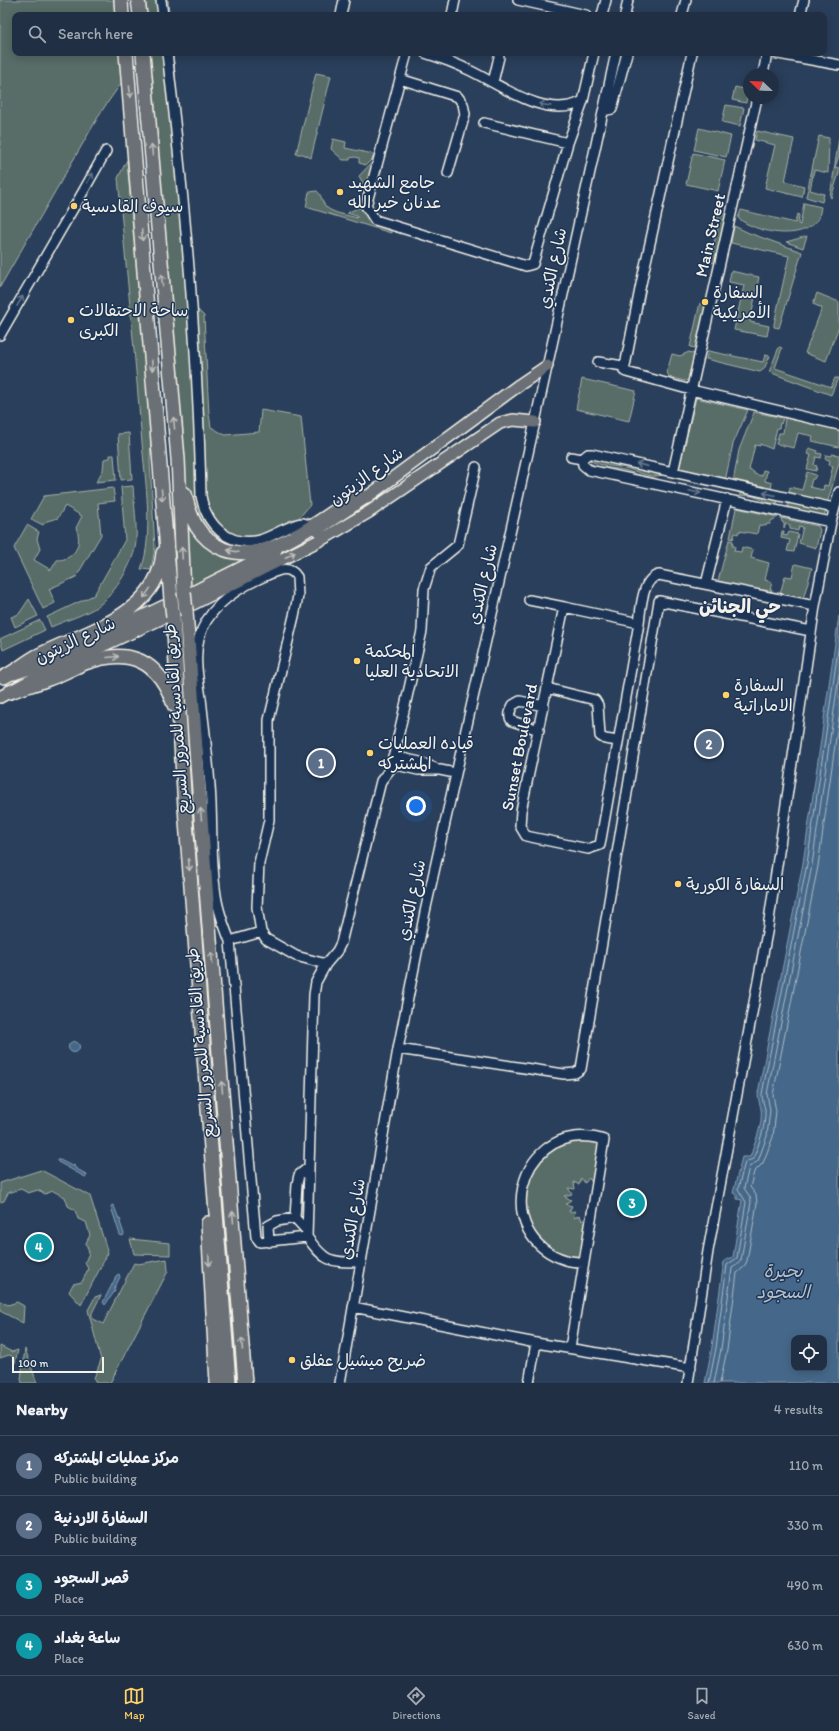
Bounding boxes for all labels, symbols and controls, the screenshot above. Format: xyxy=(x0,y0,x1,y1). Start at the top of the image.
search box xyxy=(12,12,827,56)
icon: search xyxy=(26,23,48,45)
text: Search here xyxy=(58,25,133,43)
north arrow xyxy=(743,68,779,104)
one-way arrow xyxy=(126,85,134,98)
one-way arrow xyxy=(539,101,552,109)
one-way arrow xyxy=(149,144,156,157)
one-way arrow xyxy=(87,172,95,184)
place label: جامع الشهيد عدنان خير الله xyxy=(348,172,442,212)
marker: جامع الشهيد عدنان خير الله xyxy=(335,187,345,197)
street label: Main Street xyxy=(691,191,729,279)
place label: سيوف القادسية xyxy=(82,196,183,217)
marker: سيوف القادسية xyxy=(69,201,79,211)
street label: شارع الكندي xyxy=(534,226,573,311)
one-way arrow xyxy=(138,228,145,241)
one-way arrow xyxy=(159,274,166,287)
place label: السفارة الأمريكية xyxy=(713,282,771,322)
one-way arrow xyxy=(16,296,24,308)
marker: السفارة الأمريكية xyxy=(700,297,710,307)
place label: ساحة الاحتفالات الكبرى xyxy=(79,300,188,340)
marker: ساحة الاحتفالات الكبرى xyxy=(66,315,76,325)
one-way arrow xyxy=(148,358,155,371)
one-way arrow xyxy=(170,417,178,430)
street label: شارع الزيتون xyxy=(325,443,408,511)
one-way arrow xyxy=(636,461,649,469)
one-way arrow xyxy=(158,488,166,501)
one-way arrow xyxy=(688,489,701,497)
one-way arrow xyxy=(763,489,776,497)
street label: شارع الكندي xyxy=(463,542,504,627)
one-way arrow xyxy=(178,547,186,560)
one-way arrow xyxy=(227,547,240,555)
one-way arrow xyxy=(284,551,296,558)
one-way arrow xyxy=(143,587,151,598)
district label: حي الجنائن xyxy=(699,595,781,623)
street label: شارع الزيتون xyxy=(32,613,119,669)
street label: طريق القادسية للمرور السريع xyxy=(159,623,195,815)
place label: المحكمة الاتحادية العليا xyxy=(365,641,459,681)
one-way arrow xyxy=(106,653,119,660)
marker: المحكمة الاتحادية العليا xyxy=(352,656,362,666)
place label: السفارة الاماراتية xyxy=(734,675,793,715)
street label: Sunset Boulevard xyxy=(497,681,541,812)
marker: السفارة الاماراتية xyxy=(721,690,731,700)
pin: 2 xyxy=(696,729,722,759)
place label: قياده العمليات المشتركه xyxy=(378,733,474,773)
pin: 1 xyxy=(308,748,334,778)
marker: قياده العمليات المشتركه xyxy=(365,748,375,758)
your location xyxy=(406,796,426,816)
one-way arrow xyxy=(197,808,204,821)
one-way arrow xyxy=(186,858,193,871)
street label: شارع الكندي xyxy=(393,858,432,943)
place label: السفارة الكورية xyxy=(686,874,784,895)
marker: السفارة الكورية xyxy=(673,879,683,889)
street label: طريق القادسية للمرور السريع xyxy=(182,947,220,1139)
one-way arrow xyxy=(208,952,215,965)
one-way arrow xyxy=(219,1081,226,1094)
street label: شارع الكندي xyxy=(335,1177,372,1262)
pin: 3 xyxy=(619,1188,645,1218)
one-way arrow xyxy=(229,1211,236,1224)
pin: 4 xyxy=(26,1232,52,1262)
one-way arrow xyxy=(206,1253,213,1266)
water label: بحيرة السجود xyxy=(756,1260,812,1303)
map controls xyxy=(791,1335,827,1371)
button: locate xyxy=(791,1335,827,1371)
one-way arrow xyxy=(239,1338,246,1351)
place label: ضريح ميشيل عفلق xyxy=(300,1350,426,1372)
scale bar xyxy=(12,1355,104,1374)
marker: ضريح ميشيل عفلق xyxy=(287,1355,297,1365)
text: 100 m xyxy=(18,1357,48,1370)
text: Nearby xyxy=(16,1399,68,1419)
text: 4 results xyxy=(774,1402,823,1417)
text: مركز عمليات المشتركه xyxy=(54,1449,179,1467)
text: 1 xyxy=(26,1458,32,1473)
text: 110 m xyxy=(789,1458,823,1473)
text: Public building xyxy=(54,1471,137,1486)
text: السفارة الاردنية xyxy=(54,1509,148,1527)
text: 2 xyxy=(26,1518,32,1533)
text: 330 m xyxy=(787,1518,823,1533)
text: Public building xyxy=(54,1531,137,1546)
text: قصر السجود xyxy=(54,1569,129,1587)
text: 3 xyxy=(25,1578,33,1593)
text: 490 m xyxy=(787,1578,823,1593)
text: Place xyxy=(54,1591,84,1606)
text: ساعة بغداد xyxy=(54,1629,120,1647)
text: 4 xyxy=(25,1638,33,1653)
text: 630 m xyxy=(787,1638,823,1653)
text: Place xyxy=(54,1651,84,1666)
tab: Map xyxy=(123,1685,145,1722)
tab: Directions xyxy=(392,1685,441,1722)
tab: Saved xyxy=(687,1685,716,1722)

